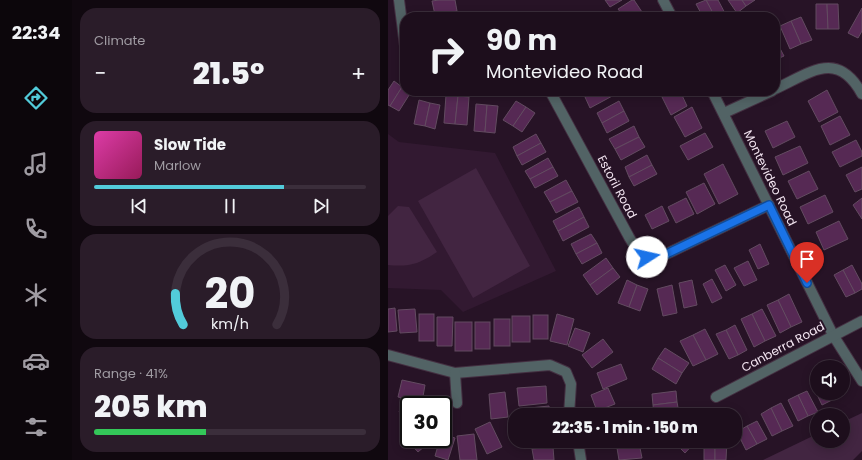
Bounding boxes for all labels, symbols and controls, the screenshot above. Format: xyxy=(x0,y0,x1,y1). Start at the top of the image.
text: 22:34 xyxy=(12,20,60,45)
text: 90 m xyxy=(486,21,557,60)
icon: right xyxy=(420,28,472,80)
text: Climate xyxy=(94,31,145,50)
text: 21.5° xyxy=(193,52,264,95)
text: − xyxy=(94,58,106,89)
text: + xyxy=(351,58,366,89)
text: Montevideo Road xyxy=(486,59,643,84)
icon: directions xyxy=(22,84,50,112)
street label: Montevideo Road xyxy=(740,127,801,229)
text: Slow Tide xyxy=(154,134,226,155)
icon: music xyxy=(22,150,50,178)
street label: Estoril Road xyxy=(594,152,641,221)
text: Marlow xyxy=(154,156,201,175)
icon: previous xyxy=(128,195,150,217)
icon: pause xyxy=(219,195,241,217)
icon: next xyxy=(310,195,332,217)
icon: phone xyxy=(22,215,50,243)
position arrow xyxy=(626,236,668,278)
pin xyxy=(790,242,824,283)
icon: arrive xyxy=(796,248,818,270)
text: 20 xyxy=(205,263,255,322)
icon: climate xyxy=(22,281,50,309)
text: km/h xyxy=(211,313,249,333)
street label: Canberra Road xyxy=(738,317,827,376)
icon: car xyxy=(22,347,50,375)
map controls xyxy=(810,360,850,448)
button: sound xyxy=(810,360,850,400)
text: Range · 41% xyxy=(94,364,168,383)
text: 205 km xyxy=(94,385,208,428)
speed limit sign: 30 xyxy=(400,396,452,448)
button: search xyxy=(810,408,850,448)
icon: filters xyxy=(22,413,50,441)
text: 22:35 · 1 min · 150 m xyxy=(552,417,698,438)

